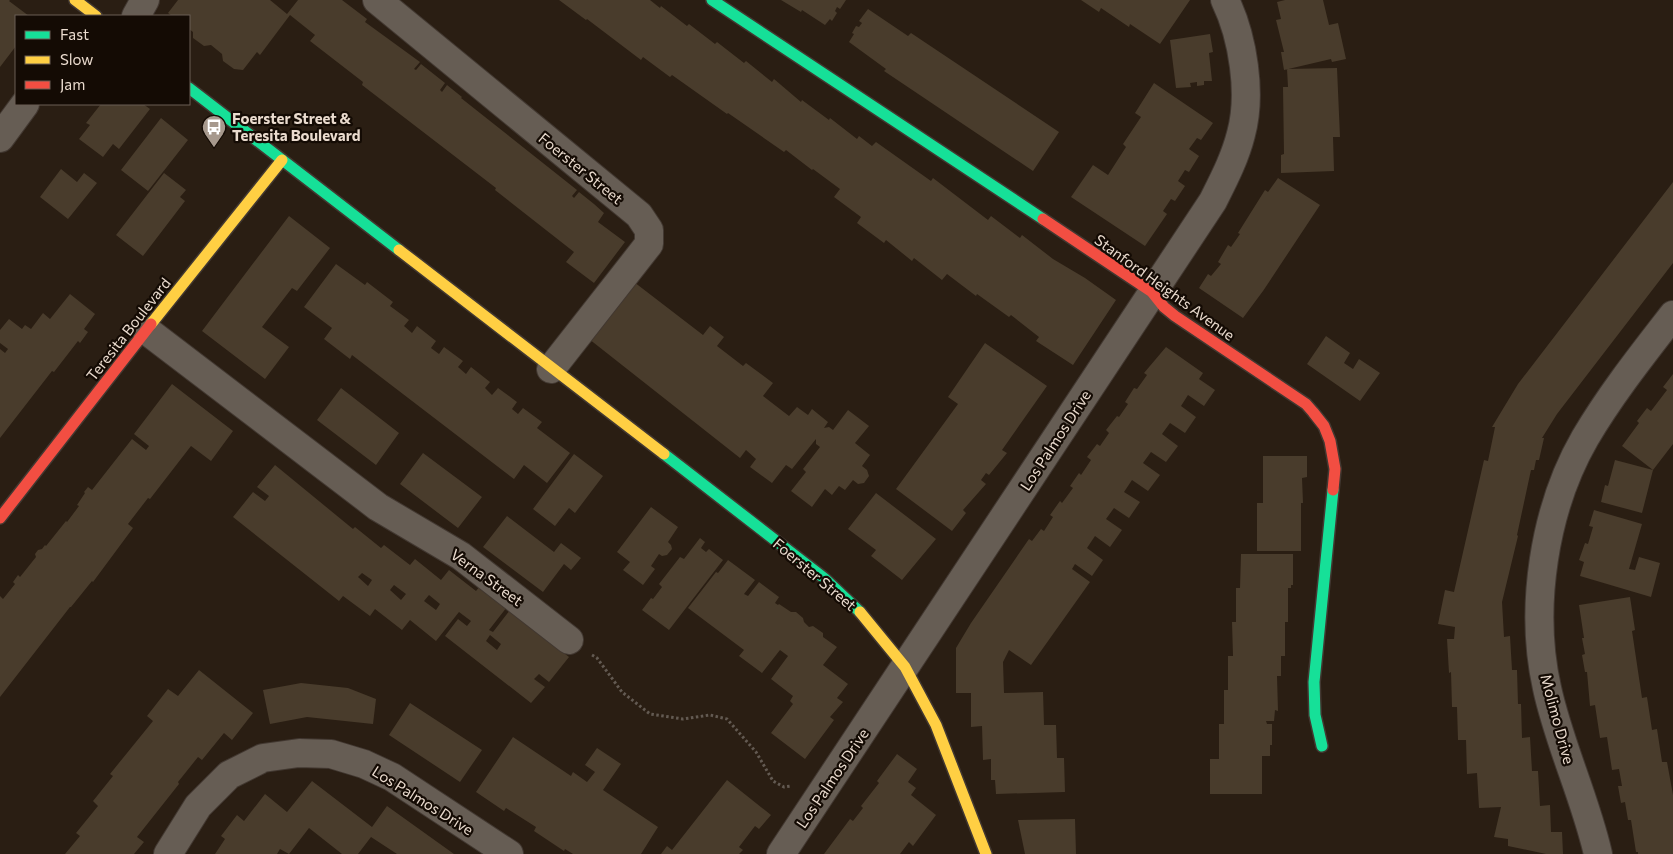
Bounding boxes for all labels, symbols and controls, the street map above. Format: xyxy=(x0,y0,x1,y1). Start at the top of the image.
legend xyxy=(15,15,190,105)
text: Fast xyxy=(60,25,89,43)
text: Slow xyxy=(60,50,93,68)
text: Jam xyxy=(60,75,85,93)
place label: Foerster Street & Teresita Boulevard xyxy=(232,109,360,144)
bus stop icon: Foerster Street & Teresita Boulevard xyxy=(201,114,227,148)
street label: Foerster Street xyxy=(535,129,627,207)
street label: Stanford Heights Avenue xyxy=(1091,230,1239,344)
street label: Teresita Boulevard xyxy=(82,274,174,384)
street label: Los Palmos Drive xyxy=(1016,386,1094,494)
street label: Foerster Street xyxy=(770,534,860,614)
street label: Verna Street xyxy=(447,545,527,609)
street label: Molimo Drive xyxy=(1537,672,1579,766)
street label: Los Palmos Drive xyxy=(792,725,872,831)
street label: Los Palmos Drive xyxy=(369,762,477,838)

